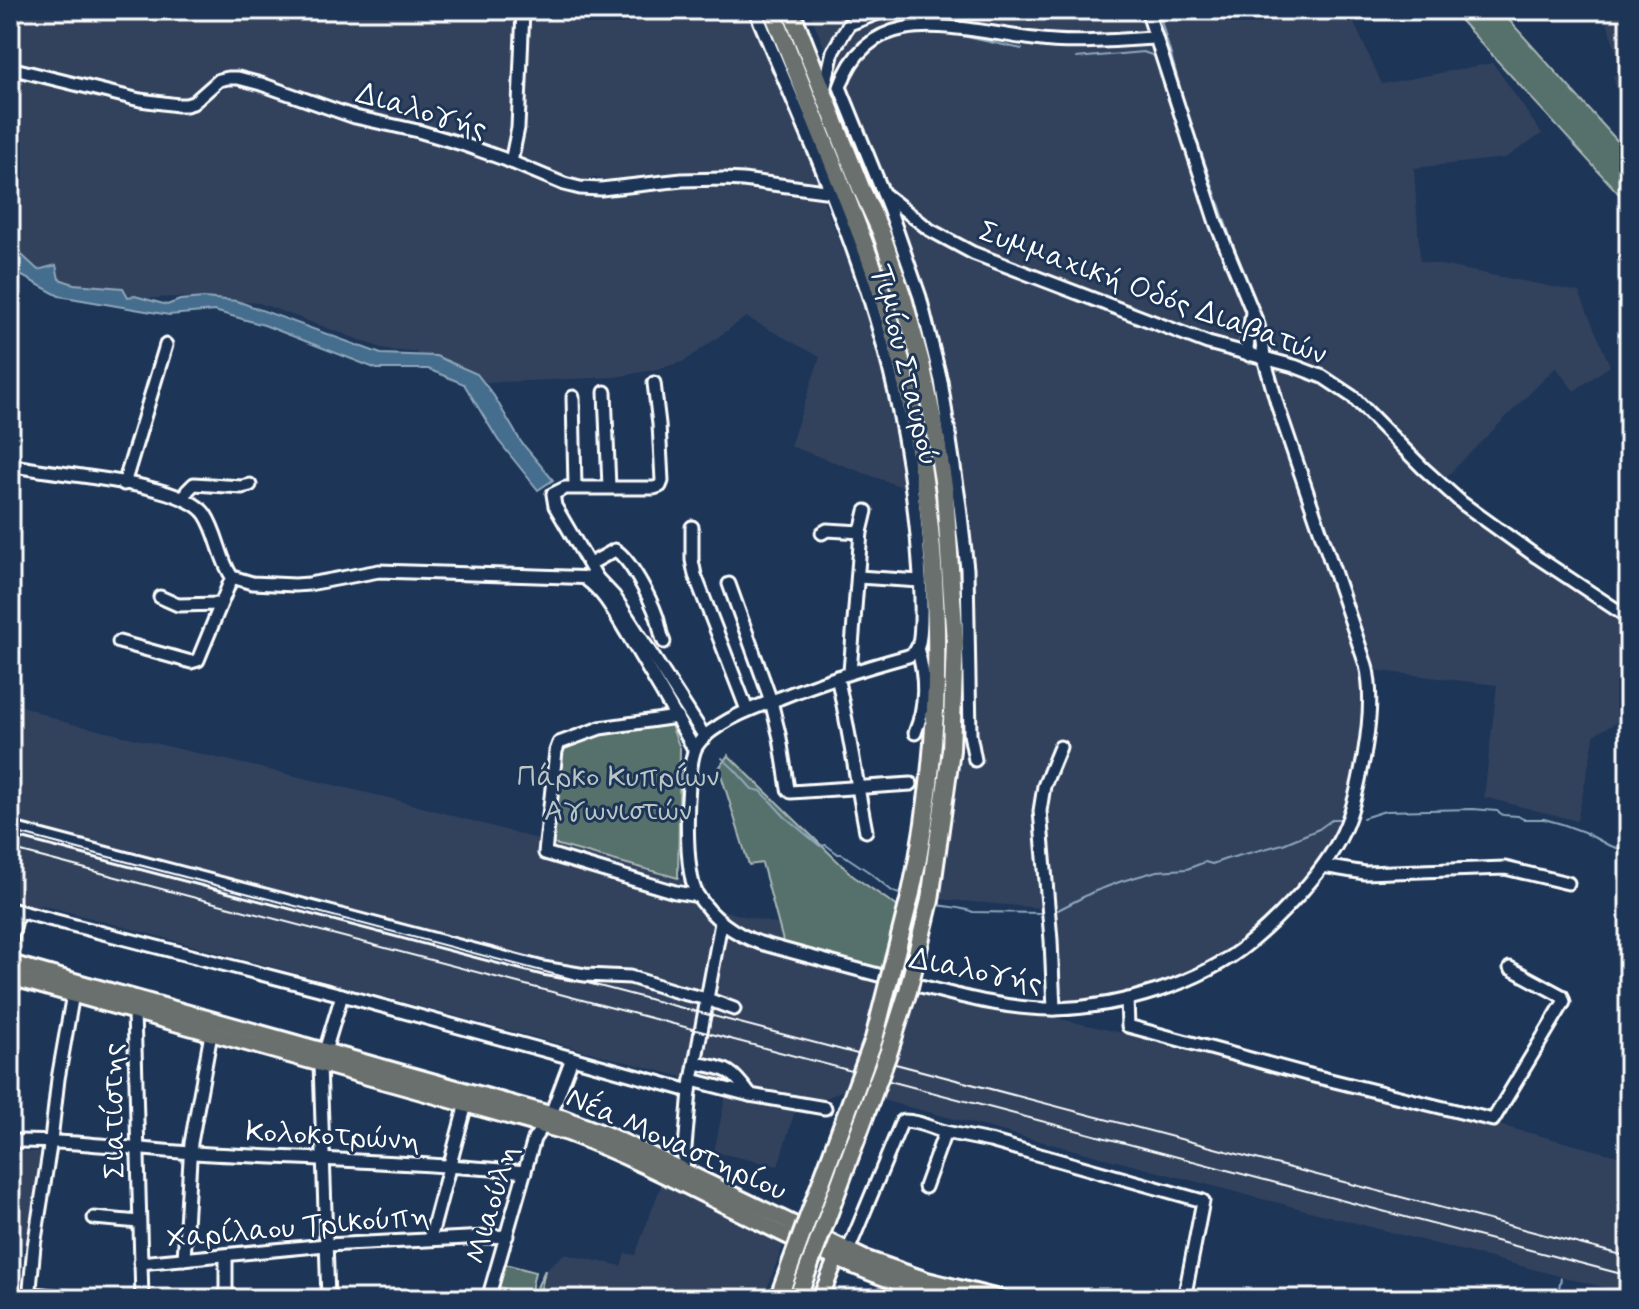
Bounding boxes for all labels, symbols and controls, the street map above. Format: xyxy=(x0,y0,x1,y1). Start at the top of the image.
street label: Διαλογής xyxy=(351,74,492,149)
street label: Συμμαχική Οδός Διαβατών xyxy=(973,212,1332,375)
street label: Τιμίου Σταυρού xyxy=(861,261,948,470)
park label: Πάρκο Κυπρίων Αγωνιστών xyxy=(517,758,719,831)
street label: Διαλογής xyxy=(906,939,1046,1003)
street label: Σιατίστης xyxy=(94,1042,135,1180)
street label: Νέα Μοναστηρίου xyxy=(560,1078,793,1210)
street label: Κολοκοτρώνη xyxy=(245,1112,421,1161)
street label: Μιαούλη xyxy=(457,1140,528,1268)
street label: Χαρίλαου Τρικούπη xyxy=(165,1197,431,1258)

